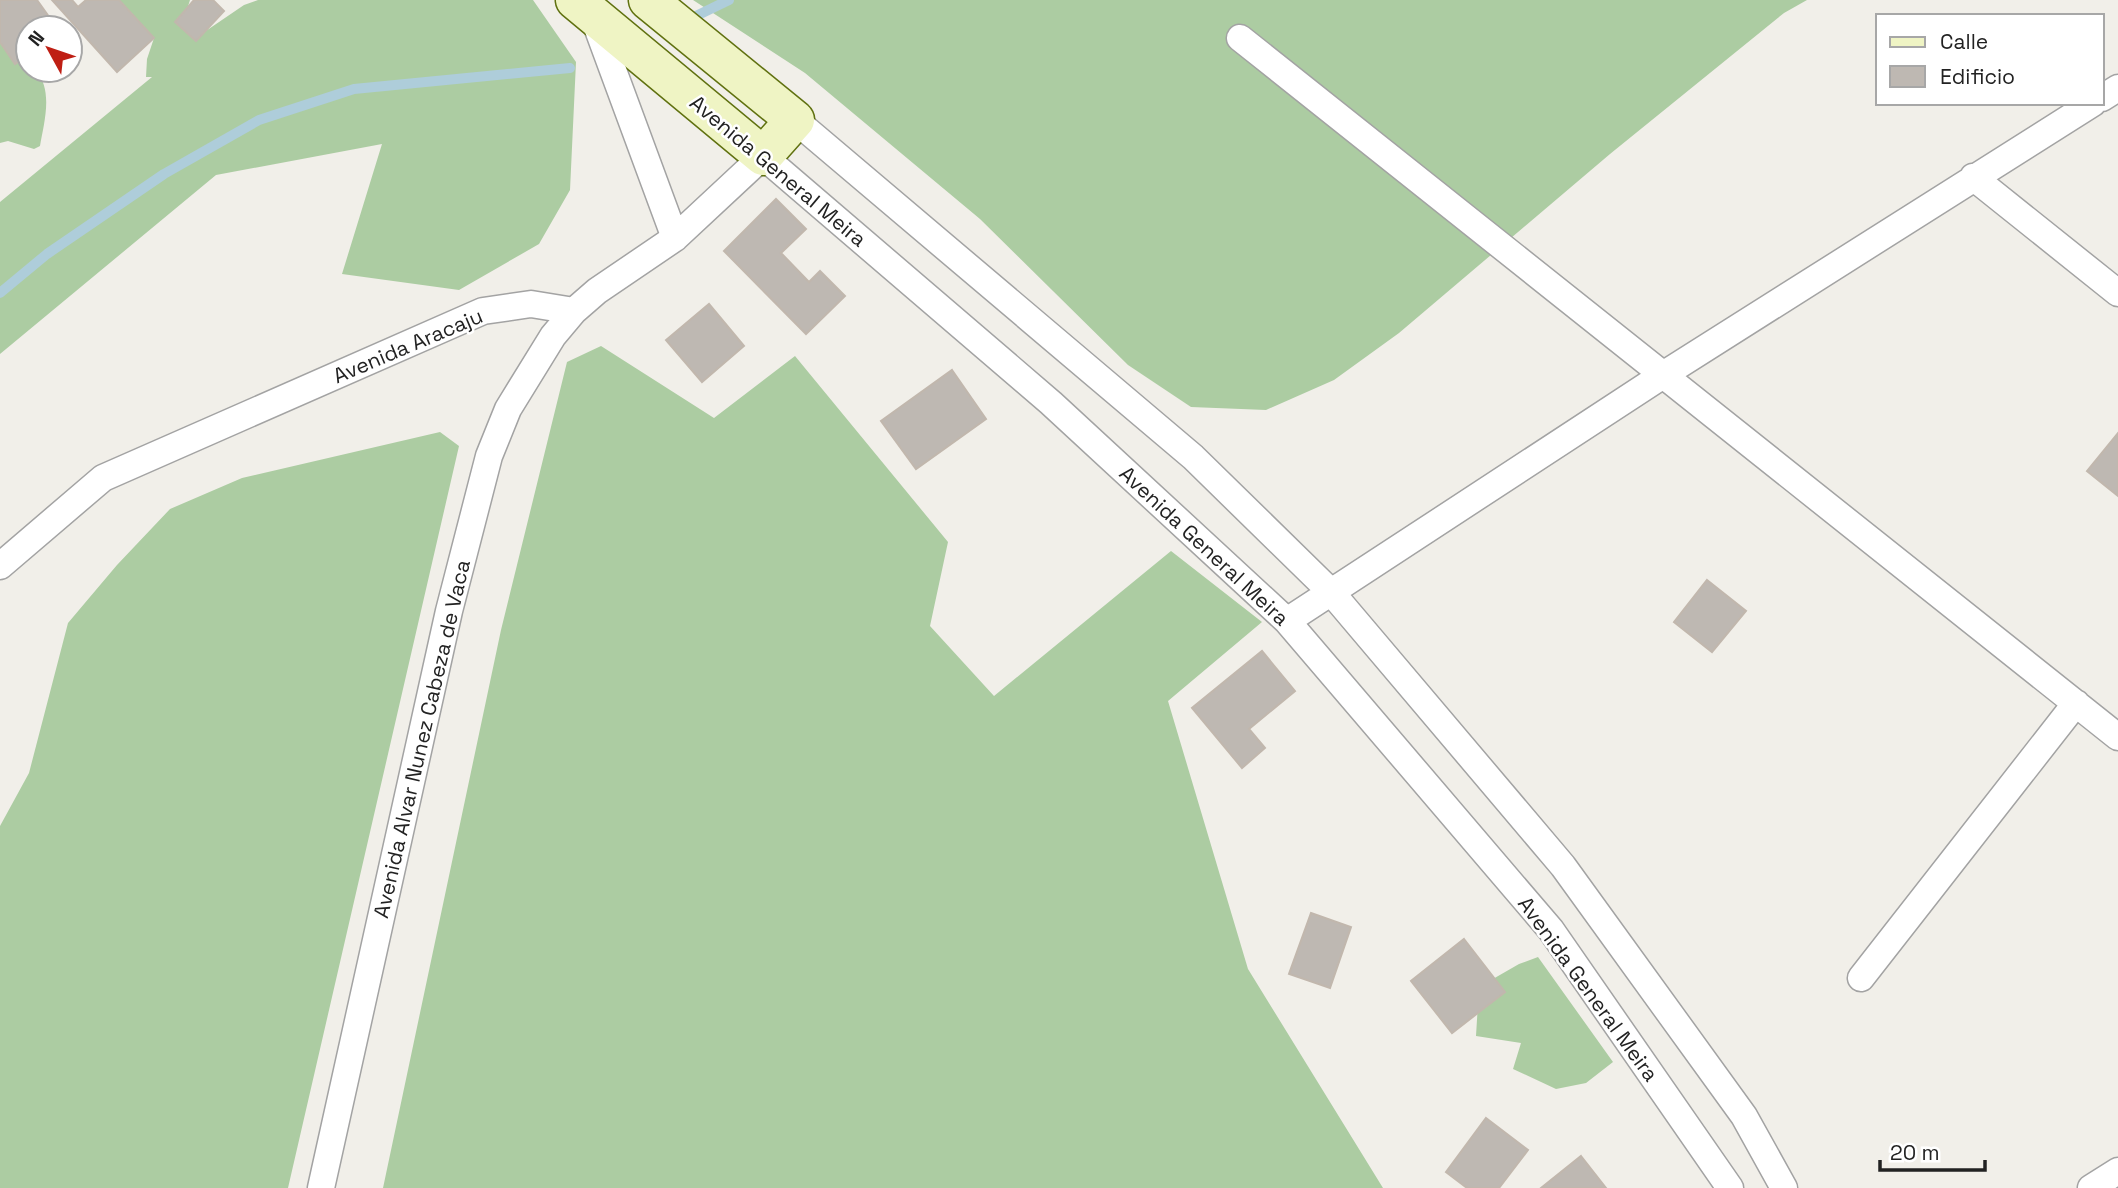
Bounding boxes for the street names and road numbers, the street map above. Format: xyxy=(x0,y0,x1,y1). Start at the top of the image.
street label: Avenida General Meira xyxy=(684,89,872,252)
street label: Avenida Aracaju xyxy=(329,302,487,389)
street label: Avenida General Meira xyxy=(1114,460,1295,631)
street label: Avenida Alvar Nunez Cabeza de Vaca xyxy=(367,557,476,921)
street label: Avenida General Meira xyxy=(1512,891,1665,1087)

